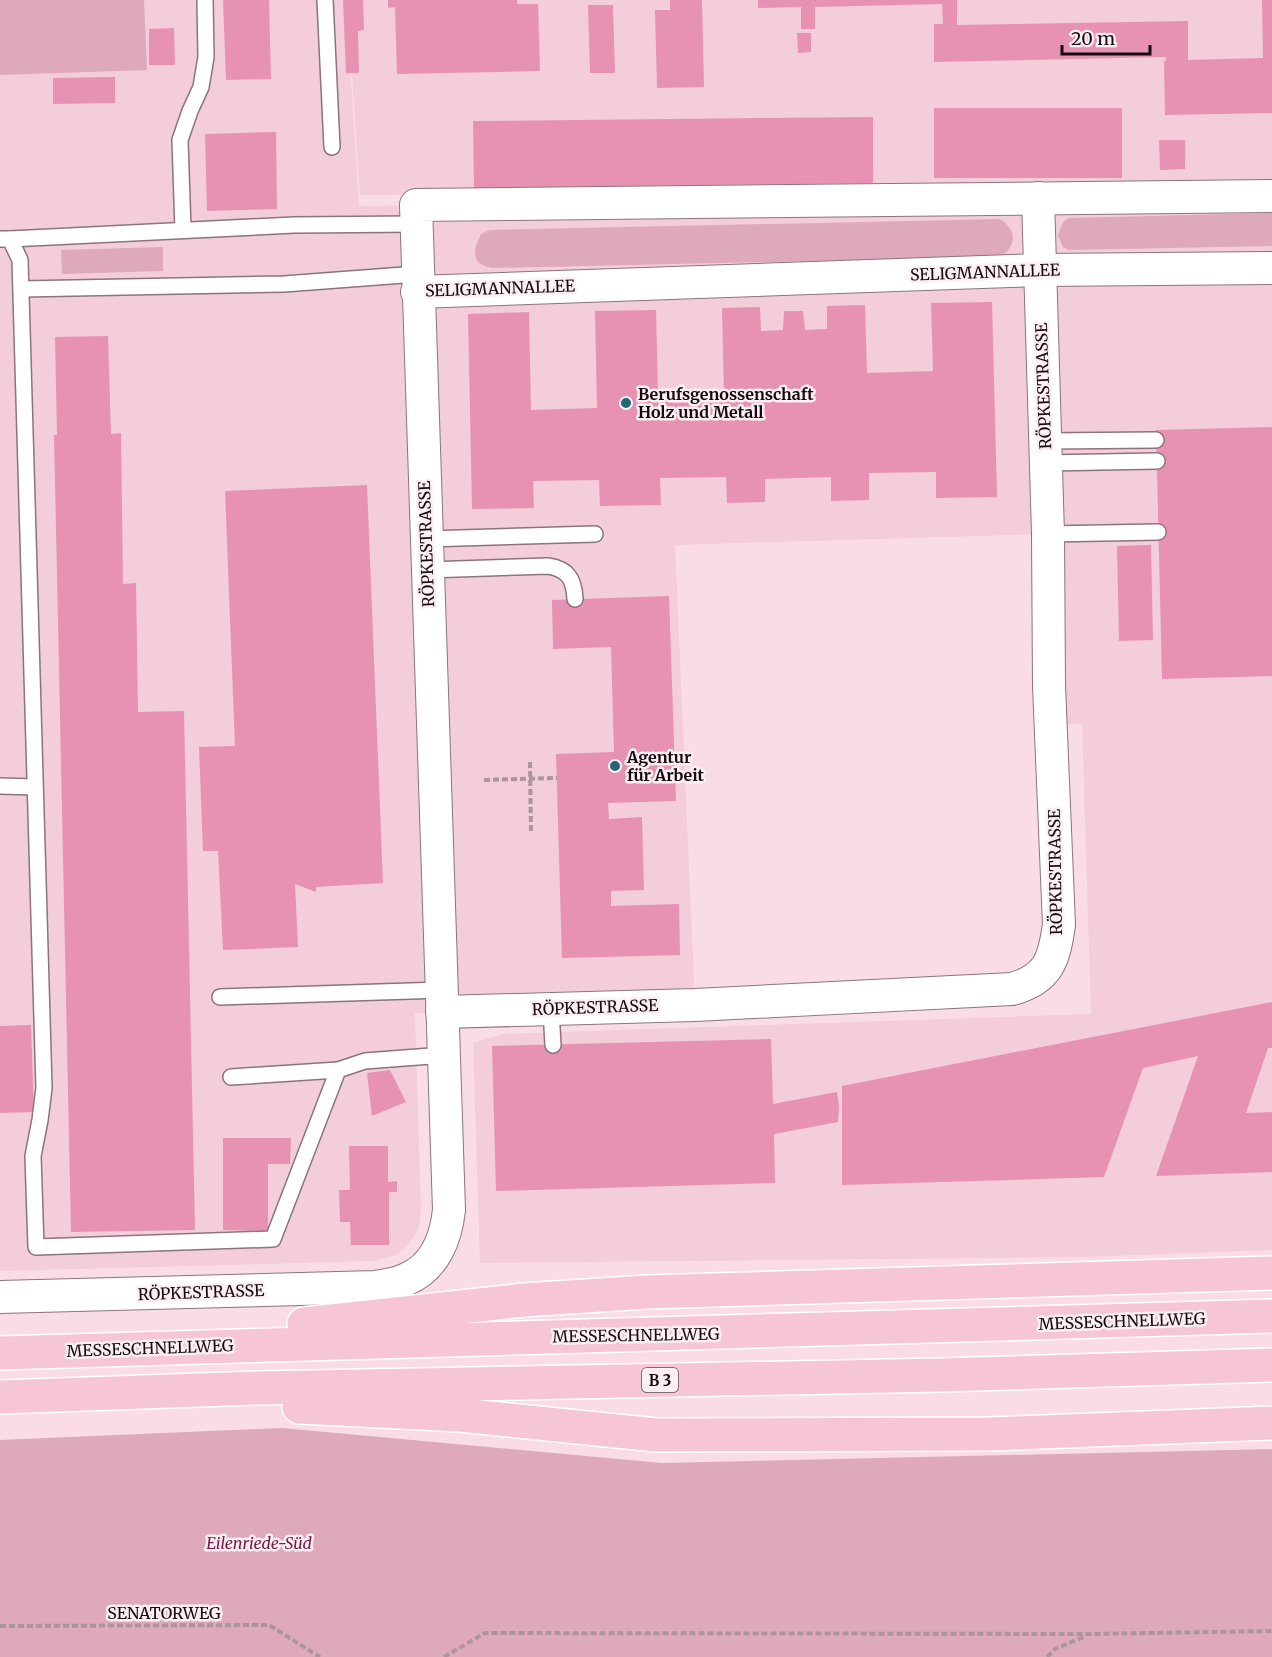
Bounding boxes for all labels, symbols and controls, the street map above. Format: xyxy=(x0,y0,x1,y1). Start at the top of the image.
scale bar xyxy=(1062,18,1150,56)
text: 20 m xyxy=(1071,27,1115,50)
street label: SELIGMANNALLEE xyxy=(910,259,1061,285)
street label: SELIGMANNALLEE xyxy=(425,275,576,301)
street label: RÖPKESTRASSE xyxy=(1031,322,1055,449)
place label: Berufsgenossenschaft Holz und Metall xyxy=(638,384,814,422)
marker: Berufsgenossenschaft Holz und Metall xyxy=(619,396,633,410)
street label: RÖPKESTRASSE xyxy=(414,480,438,607)
place label: Agentur für Arbeit xyxy=(626,747,704,785)
marker: Agentur für Arbeit xyxy=(608,759,622,773)
street label: RÖPKESTRASSE xyxy=(1044,808,1066,935)
street label: RÖPKESTRASSE xyxy=(532,995,659,1019)
street label: RÖPKESTRASSE xyxy=(138,1280,265,1304)
street label: MESSESCHNELLWEG xyxy=(1038,1308,1206,1334)
street label: MESSESCHNELLWEG xyxy=(552,1324,720,1346)
street label: MESSESCHNELLWEG xyxy=(66,1335,234,1361)
road number: B 3 xyxy=(642,1368,678,1392)
park label: Eilenriede-Süd xyxy=(206,1533,312,1553)
street label: SENATORWEG xyxy=(107,1603,221,1623)

